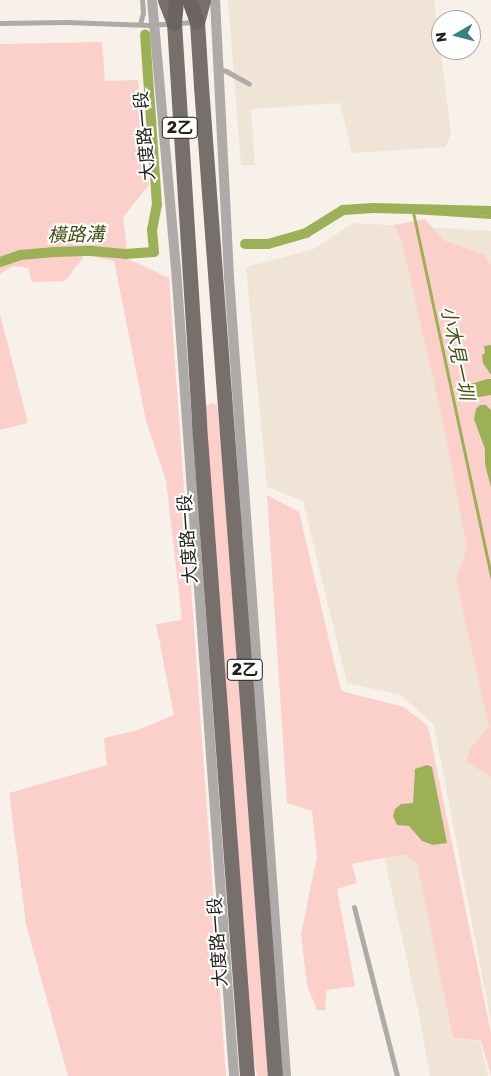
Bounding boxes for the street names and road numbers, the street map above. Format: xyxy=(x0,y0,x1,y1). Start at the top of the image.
street label: 大度路一段 xyxy=(130,90,160,182)
road number: 2乙 xyxy=(161,115,199,142)
street label: 大度路一段 xyxy=(174,493,202,585)
road number: 2乙 xyxy=(226,656,264,684)
street label: 大度路一段 xyxy=(204,896,232,988)

